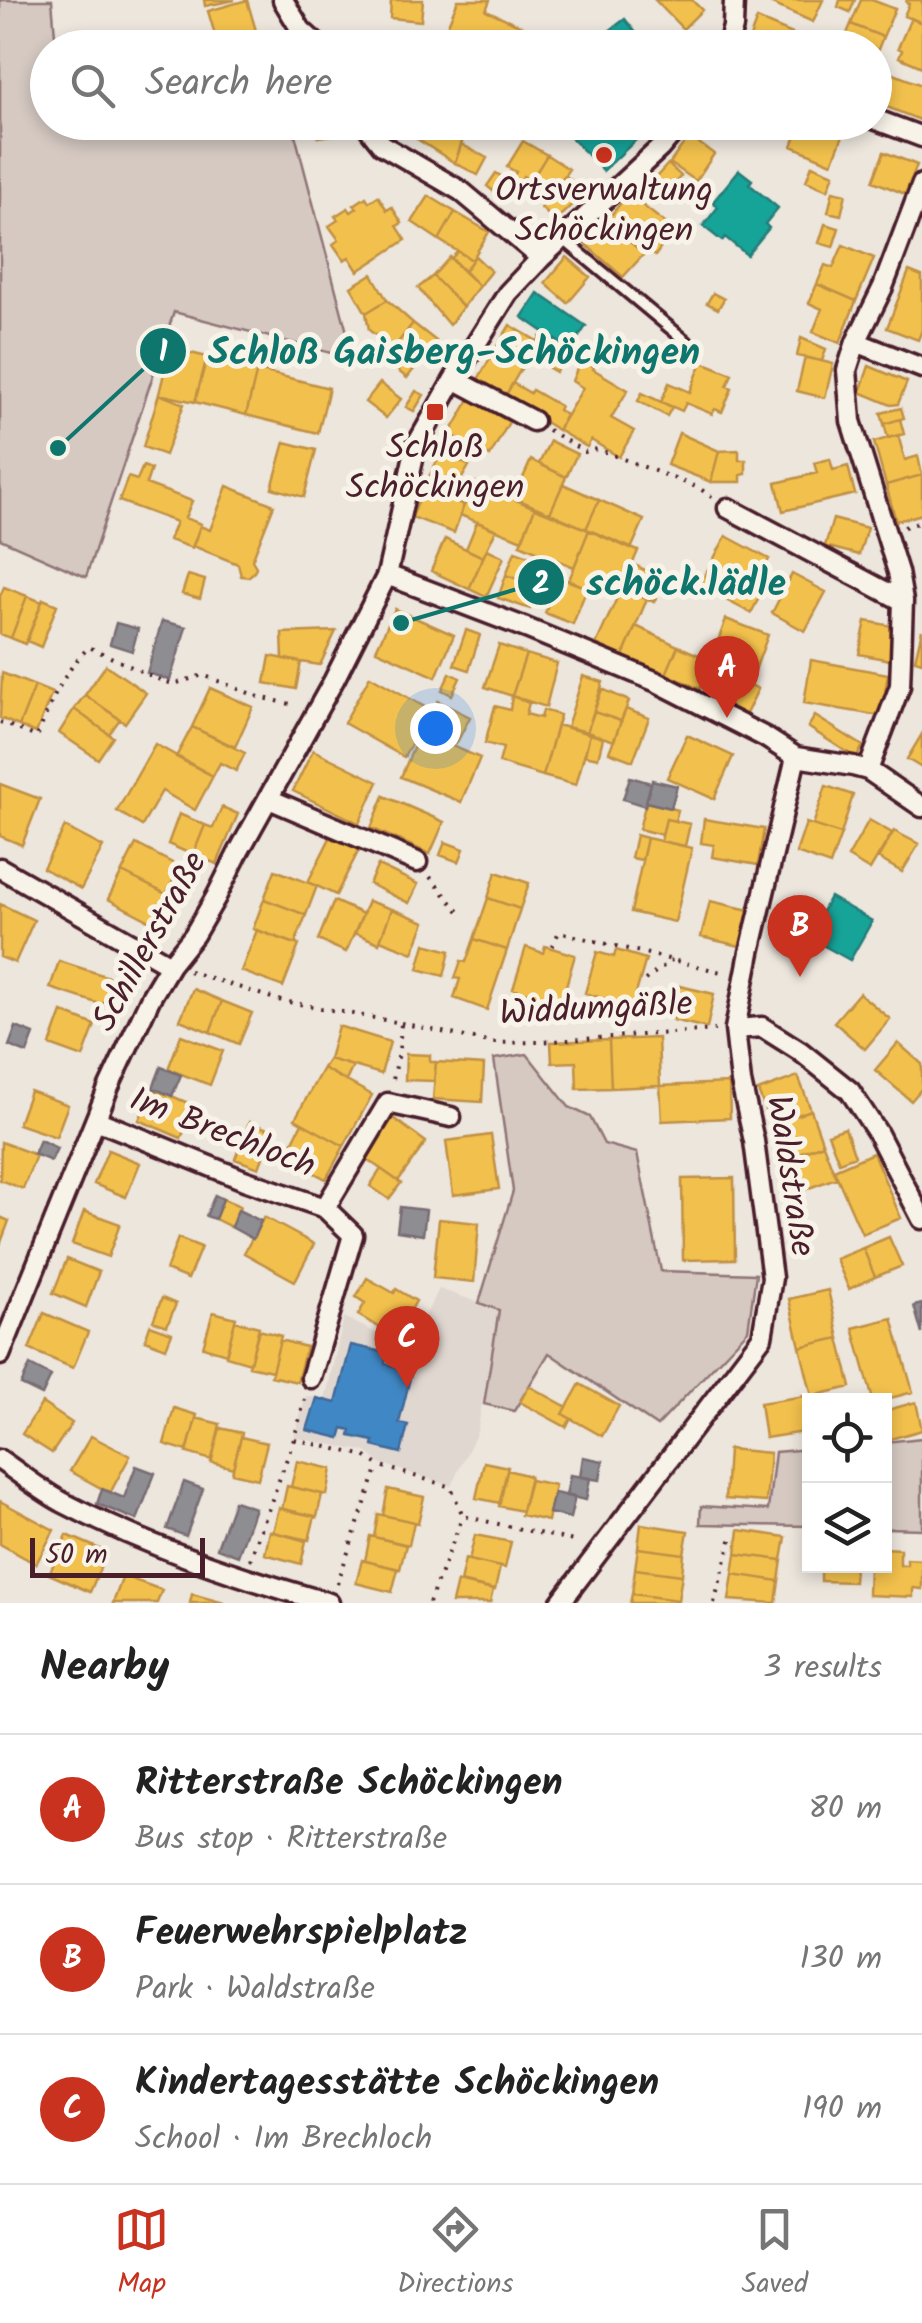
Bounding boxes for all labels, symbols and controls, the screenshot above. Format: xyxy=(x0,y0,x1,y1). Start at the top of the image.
search box xyxy=(30,30,892,140)
text: Search here xyxy=(145,55,332,115)
icon: search xyxy=(65,58,120,113)
marker: Ortsverwaltung Schöckingen xyxy=(593,144,615,166)
place label: Ortsverwaltung Schöckingen xyxy=(495,164,713,260)
callout: Schloß Gaisberg-Schöckingen xyxy=(138,317,720,385)
text: Schloß Gaisberg-Schöckingen xyxy=(208,324,700,384)
text: 1 xyxy=(158,329,168,377)
marker: Schloß Schöckingen xyxy=(424,401,446,423)
place label: Schloß Schöckingen xyxy=(346,421,524,517)
callout: schöck.lädle xyxy=(516,548,806,616)
text: schöck.lädle xyxy=(586,555,786,615)
text: 2 xyxy=(532,561,550,609)
pin: A xyxy=(694,636,760,718)
your location xyxy=(410,703,461,754)
street label: Schillerstraße xyxy=(78,841,224,1042)
pin: B xyxy=(768,894,832,977)
street label: Widdumgäßle xyxy=(498,977,694,1043)
street label: Im Brechloch xyxy=(121,1073,323,1195)
street label: Waldstraße xyxy=(749,1091,829,1261)
pin: C xyxy=(374,1306,440,1388)
map controls xyxy=(802,1393,892,1573)
button: locate xyxy=(802,1393,892,1483)
button: layers xyxy=(802,1483,892,1573)
scale bar xyxy=(30,1533,205,1578)
text: 50 m xyxy=(45,1533,108,1578)
text: Nearby xyxy=(40,1635,169,1702)
text: 3 results xyxy=(763,1643,882,1694)
text: Ritterstraße Schöckingen xyxy=(135,1754,563,1814)
text: A xyxy=(62,1784,83,1835)
text: 80 m xyxy=(808,1784,882,1835)
text: Bus stop · Ritterstraße xyxy=(135,1814,447,1865)
text: Feuerwehrspielplatz xyxy=(135,1904,468,1964)
text: B xyxy=(63,1934,82,1985)
text: 130 m xyxy=(799,1934,882,1985)
text: Park · Waldstraße xyxy=(135,1964,375,2015)
text: Kindertagesstätte Schöckingen xyxy=(135,2054,659,2114)
text: C xyxy=(63,2084,82,2135)
text: 190 m xyxy=(802,2084,882,2135)
text: School · Im Brechloch xyxy=(135,2114,432,2165)
tab: Map xyxy=(114,2202,169,2307)
tab: Directions xyxy=(397,2202,513,2307)
tab: Saved xyxy=(742,2202,808,2307)

